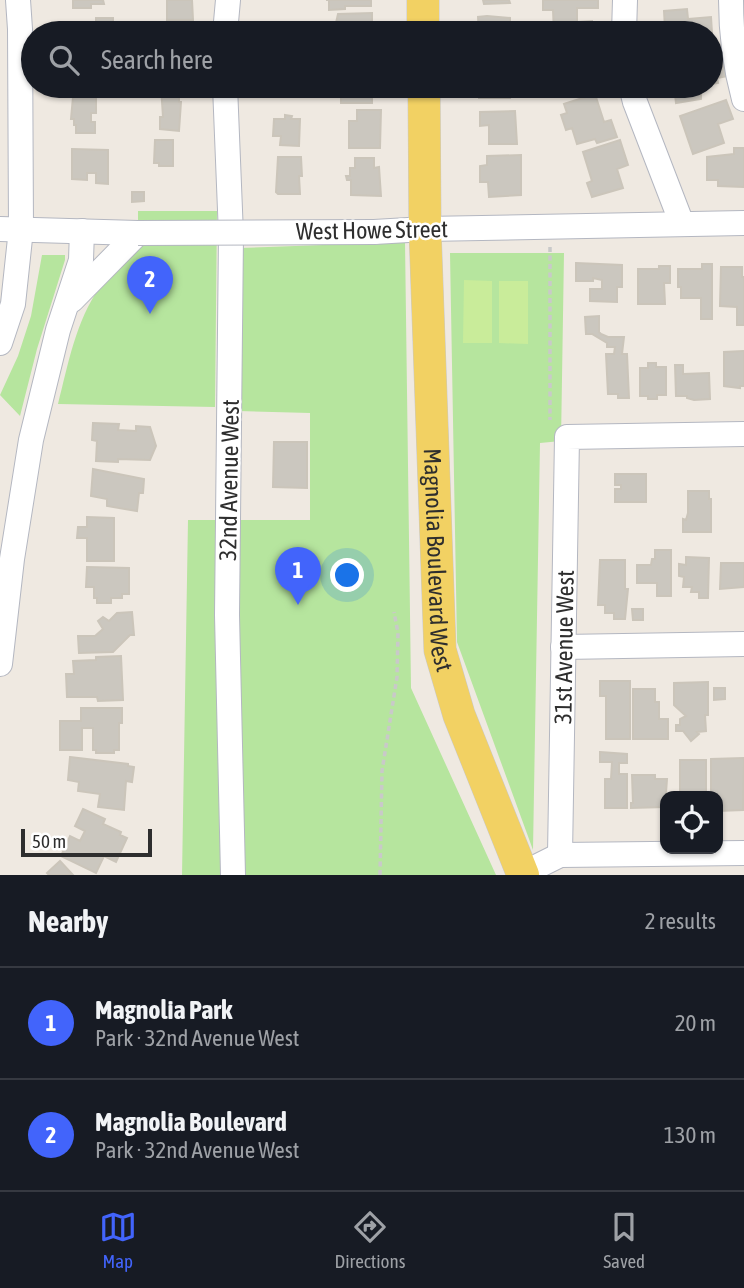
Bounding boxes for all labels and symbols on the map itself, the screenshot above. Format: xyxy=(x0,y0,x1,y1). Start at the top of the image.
street label: West Howe Street xyxy=(296,215,448,245)
pin: 2 xyxy=(127,256,173,314)
street label: 32nd Avenue West xyxy=(214,399,244,561)
street label: Magnolia Boulevard West xyxy=(419,448,459,675)
pin: 1 xyxy=(275,547,321,605)
your location xyxy=(330,558,364,592)
street label: 31st Avenue West xyxy=(549,570,578,724)
scale bar xyxy=(21,826,152,858)

